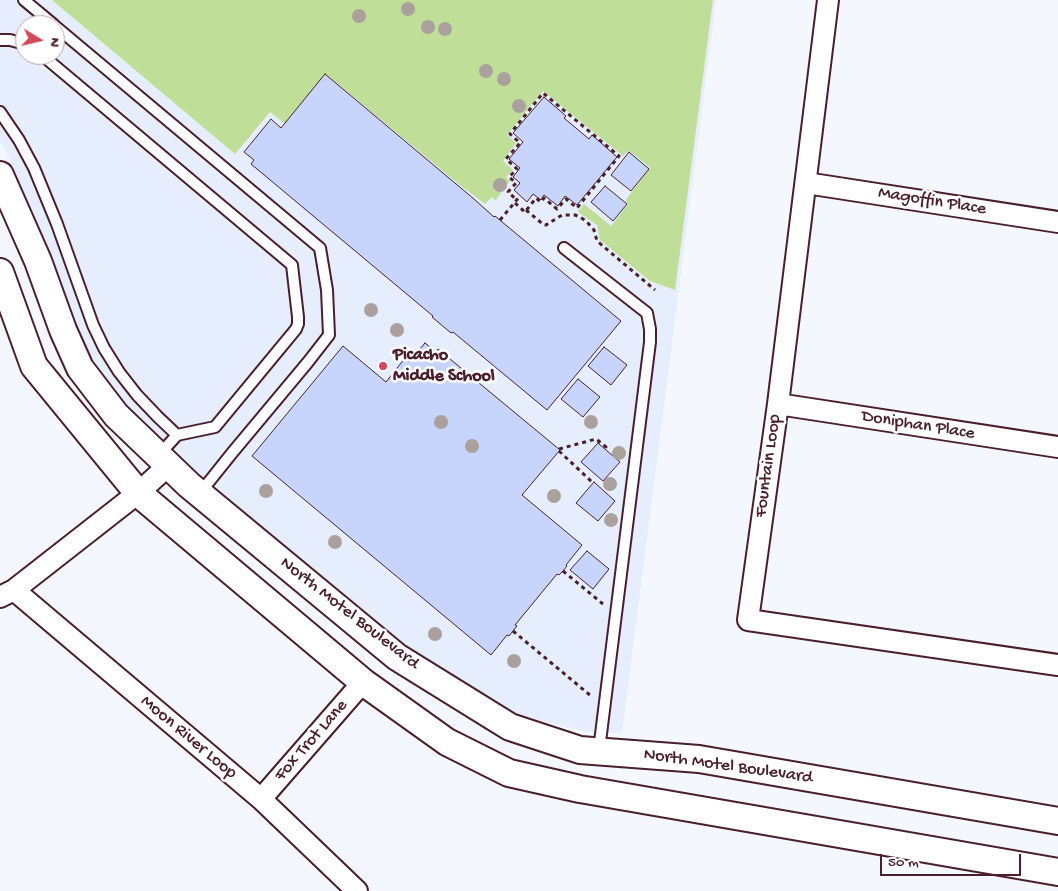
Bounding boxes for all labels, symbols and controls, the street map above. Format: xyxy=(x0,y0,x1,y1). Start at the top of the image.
north arrow xyxy=(15,15,65,65)
text: N xyxy=(45,36,63,48)
street label: Magoffin Place xyxy=(876,183,988,221)
place label: Picacho Middle School xyxy=(393,345,495,388)
marker: Picacho Middle School xyxy=(377,360,389,372)
street label: Doniphan Place xyxy=(860,406,976,446)
street label: Fountain Loop xyxy=(751,413,787,519)
street label: North Motel Boulevard xyxy=(275,553,423,675)
street label: Moon River Loop xyxy=(135,691,241,785)
street label: Fox Trot Lane xyxy=(271,696,353,786)
street label: North Motel Boulevard xyxy=(642,744,814,790)
scale bar xyxy=(883,844,1024,876)
text: 50 m xyxy=(888,854,919,872)

